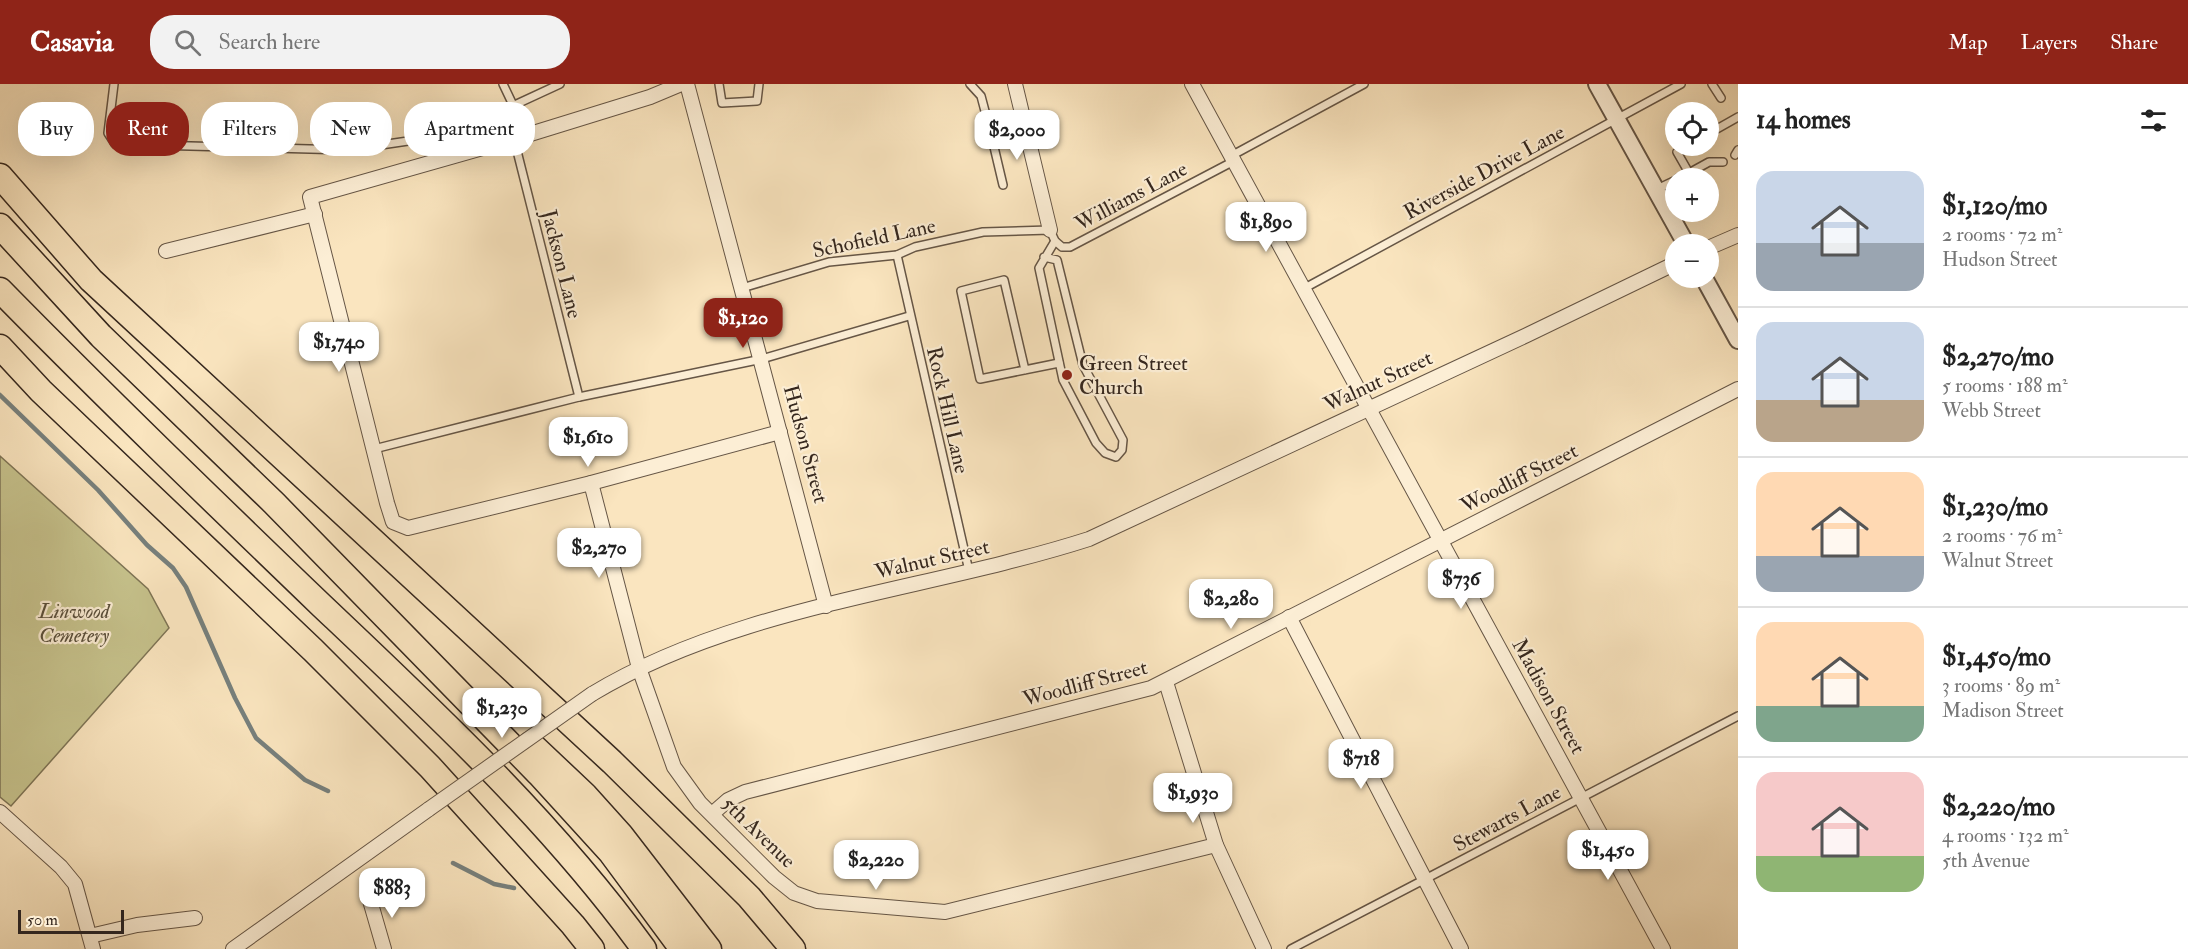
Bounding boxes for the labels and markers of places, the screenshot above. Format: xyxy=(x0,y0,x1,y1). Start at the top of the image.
pin: $2,000 xyxy=(968,110,1066,161)
pin: $1,890 xyxy=(1217,202,1315,253)
pin: $1,120 xyxy=(694,298,792,349)
pin: $1,740 xyxy=(290,322,388,373)
place label: Green Street Church xyxy=(1079,350,1188,401)
marker: Green Street Church xyxy=(1060,368,1074,382)
pin: $1,610 xyxy=(539,417,637,468)
pin: $2,270 xyxy=(550,528,648,579)
pin: $736 xyxy=(1425,559,1497,610)
pin: $2,280 xyxy=(1182,579,1280,630)
pin: $1,230 xyxy=(453,688,551,739)
pin: $718 xyxy=(1325,739,1397,790)
pin: $1,930 xyxy=(1144,773,1242,824)
pin: $1,450 xyxy=(1559,830,1657,881)
pin: $2,220 xyxy=(827,840,925,891)
pin: $883 xyxy=(356,868,428,919)

